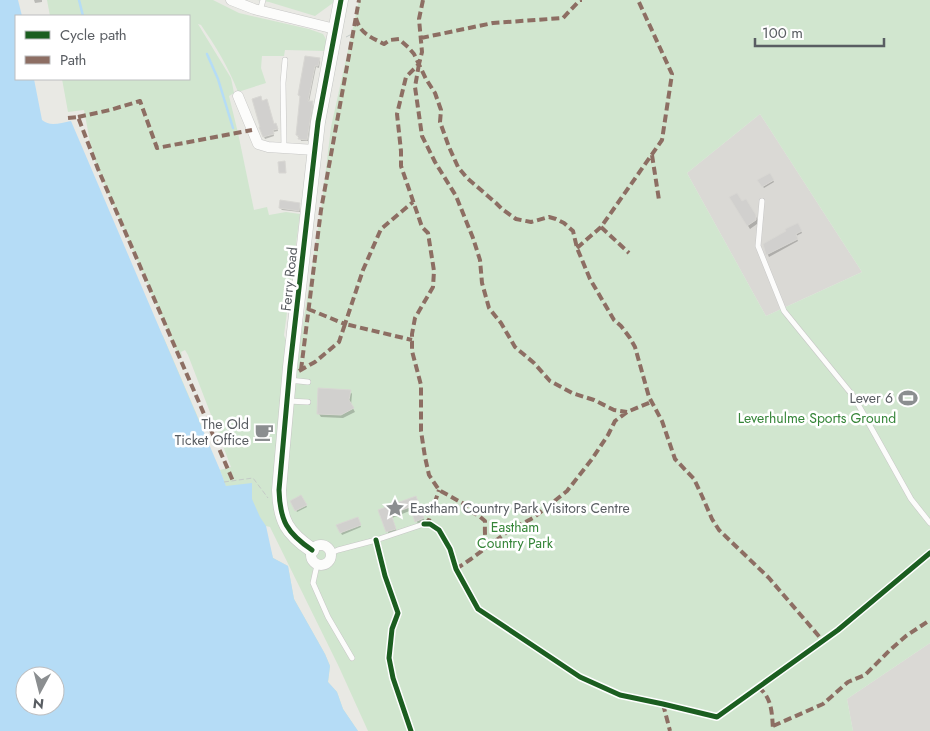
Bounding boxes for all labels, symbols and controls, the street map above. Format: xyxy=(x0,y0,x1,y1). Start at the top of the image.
legend xyxy=(15,15,190,80)
scale bar xyxy=(755,15,884,47)
text: 100 m xyxy=(762,22,803,44)
text: Cycle path xyxy=(60,24,127,46)
text: Path xyxy=(60,49,86,71)
street label: Ferry Road xyxy=(276,246,302,312)
sports icon: Lever 6 xyxy=(897,387,919,409)
place label: Lever 6 xyxy=(849,388,893,408)
park label: Leverhulme Sports Ground xyxy=(738,408,896,428)
place label: The Old Ticket Office xyxy=(175,414,249,450)
cafe icon: The Old Ticket Office xyxy=(253,421,275,443)
place icon: Eastham Country Park Visitors Centre xyxy=(384,497,406,519)
place label: Eastham Country Park Visitors Centre xyxy=(410,498,630,518)
park label: Eastham Country Park xyxy=(477,517,554,553)
north arrow xyxy=(15,666,65,716)
text: N xyxy=(32,693,45,715)

